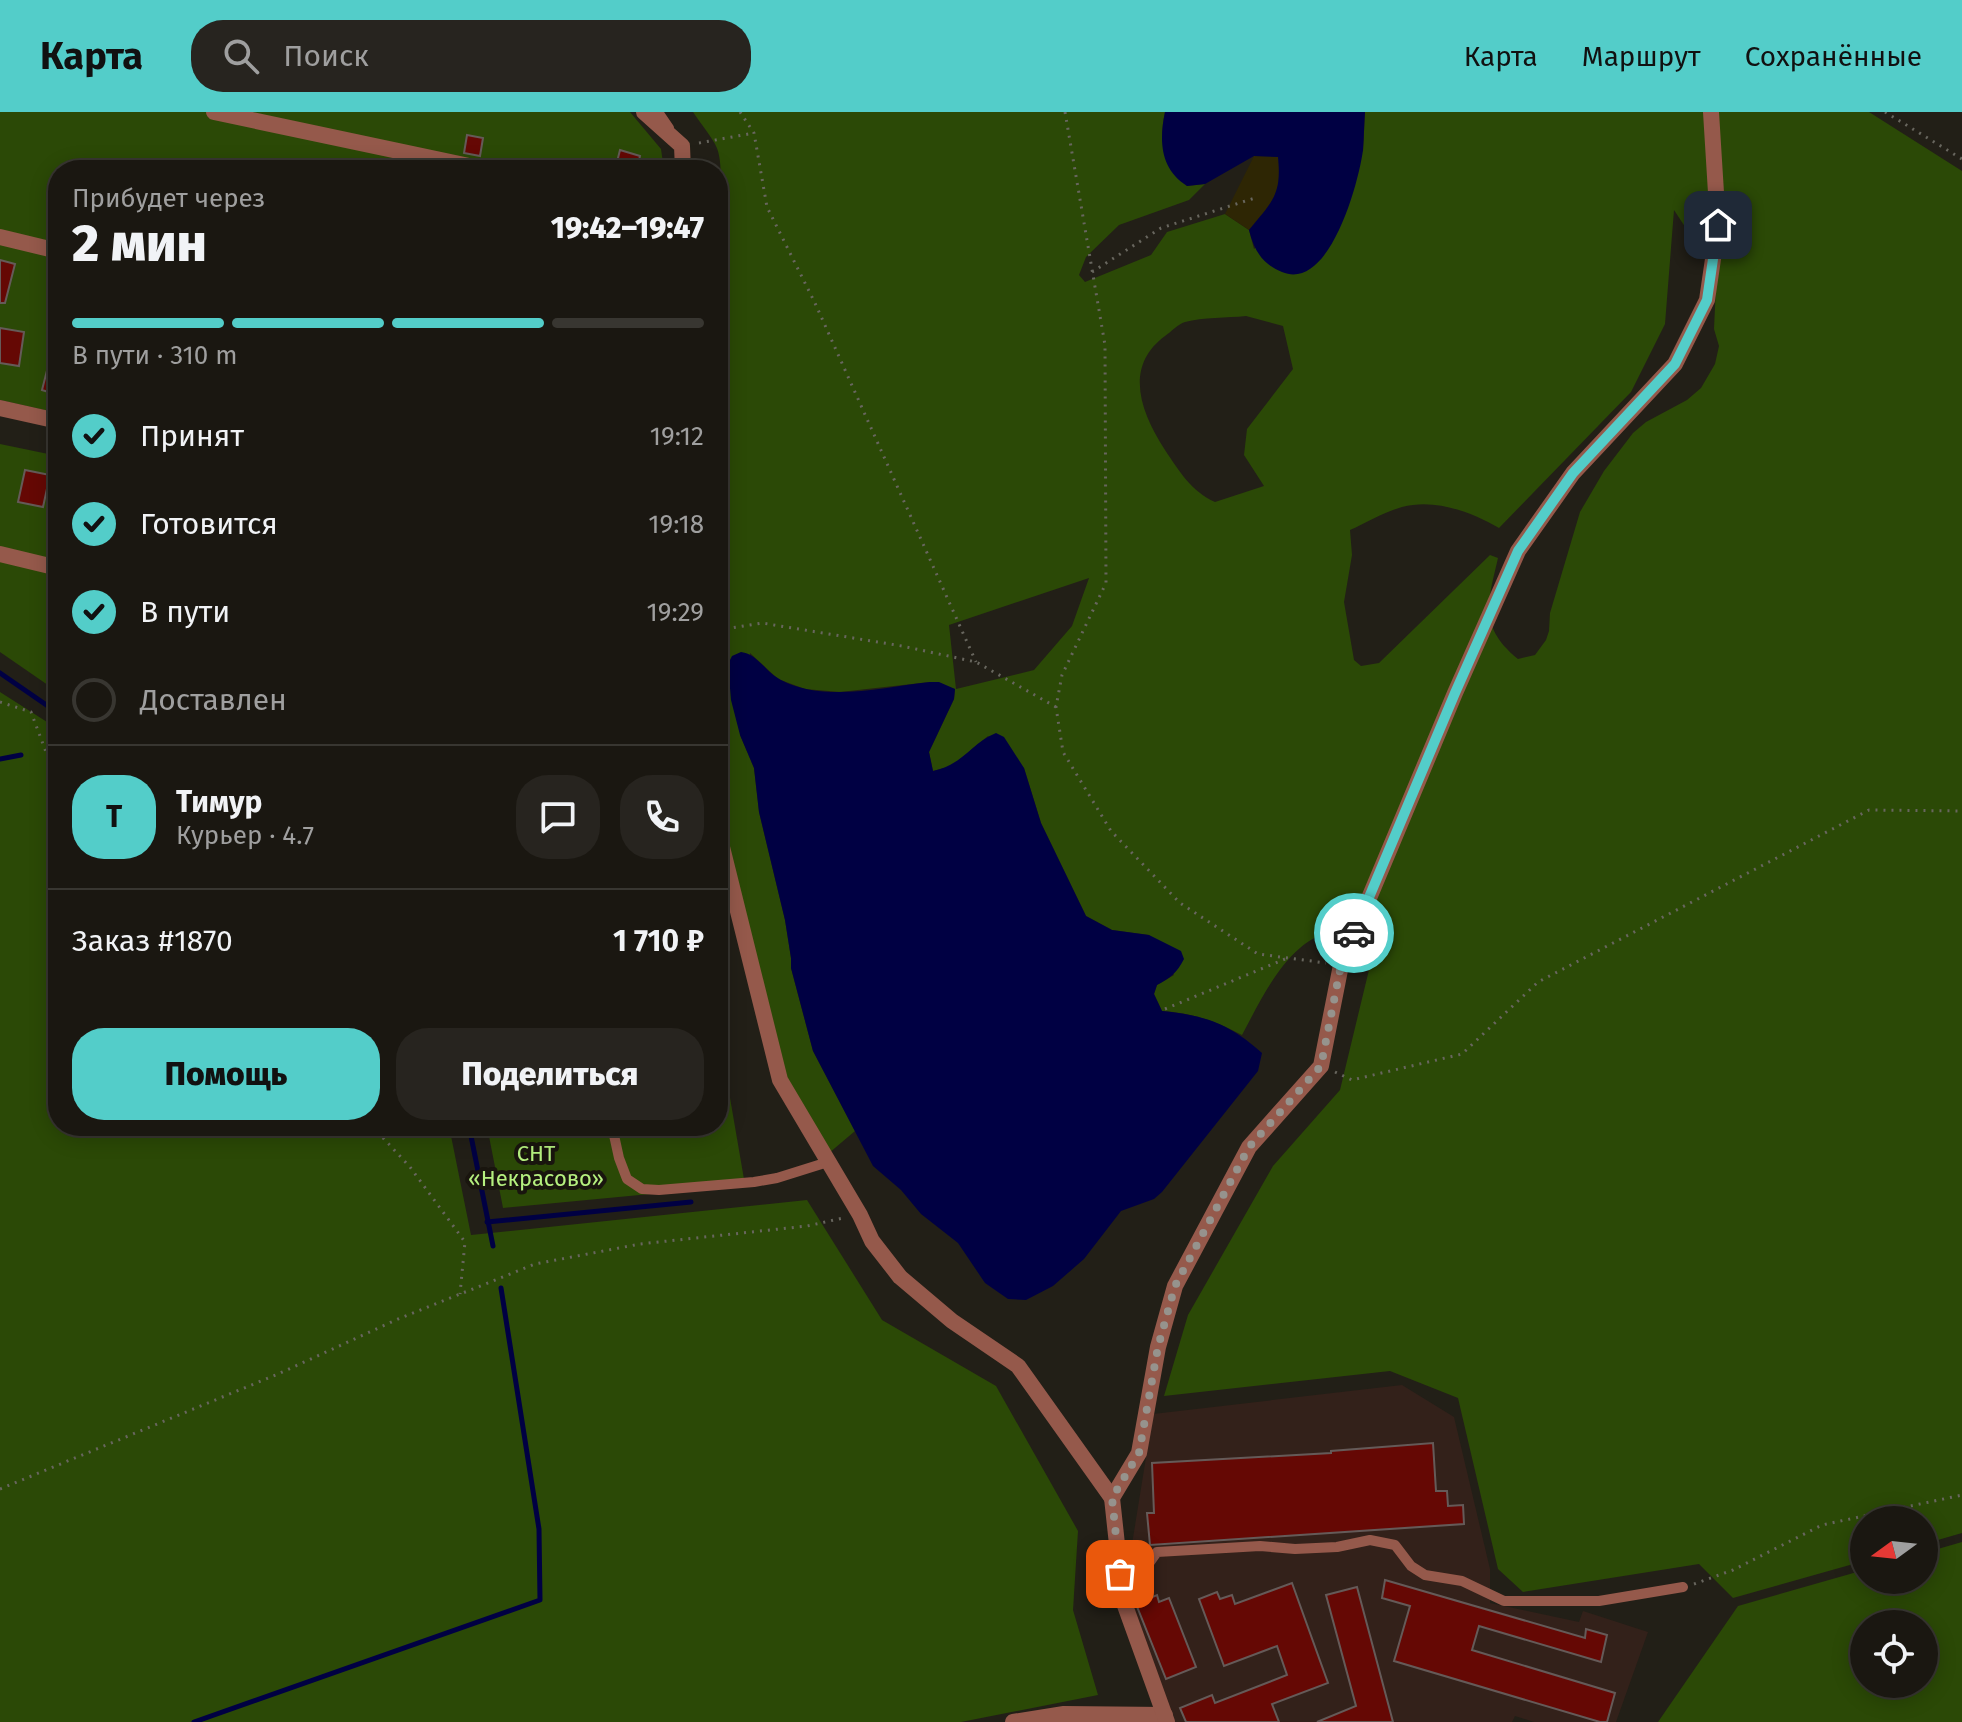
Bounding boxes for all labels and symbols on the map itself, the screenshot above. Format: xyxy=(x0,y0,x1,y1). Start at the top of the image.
pin xyxy=(1684,191,1752,259)
courier xyxy=(1314,893,1394,973)
park label: СНТ «Некрасово» xyxy=(468,1140,604,1192)
north arrow xyxy=(1850,1506,1938,1594)
pin xyxy=(1086,1540,1154,1608)

